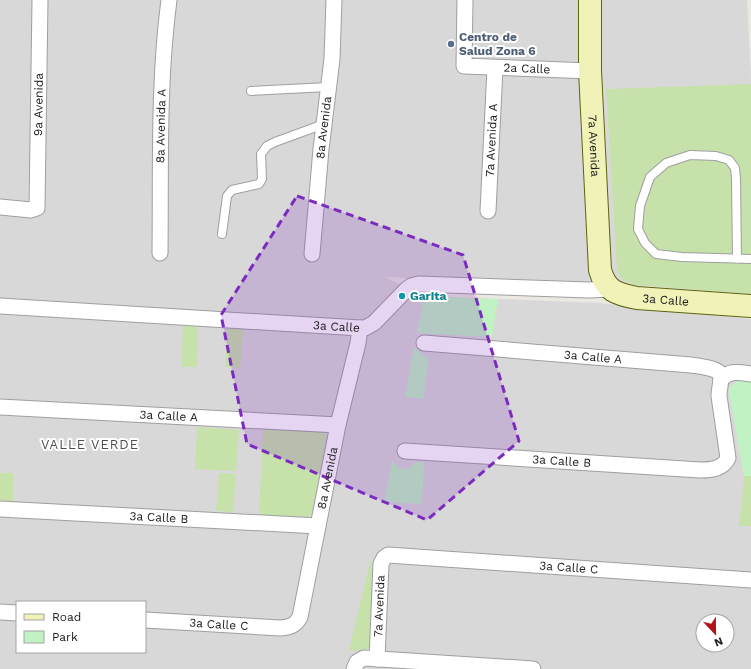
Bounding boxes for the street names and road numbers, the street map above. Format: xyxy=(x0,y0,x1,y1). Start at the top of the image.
street label: 2a Calle xyxy=(503,61,551,76)
street label: 9a Avenida xyxy=(31,73,46,136)
street label: 8a Avenida A xyxy=(153,88,169,163)
street label: 8a Avenida xyxy=(313,95,334,160)
street label: 7a Avenida A xyxy=(483,103,500,177)
street label: 7a Avenida xyxy=(585,114,602,178)
street label: 3a Calle xyxy=(642,291,690,309)
street label: 3a Calle xyxy=(313,318,360,335)
street label: 3a Calle A xyxy=(563,347,623,367)
street label: 3a Calle A xyxy=(139,407,198,425)
street label: 8a Avenida xyxy=(314,445,341,510)
street label: 3a Calle B xyxy=(532,452,592,470)
street label: 3a Calle B xyxy=(129,509,189,526)
street label: 3a Calle C xyxy=(539,558,599,576)
street label: 7a Avenida xyxy=(371,574,388,637)
street label: 3a Calle C xyxy=(189,616,249,633)

